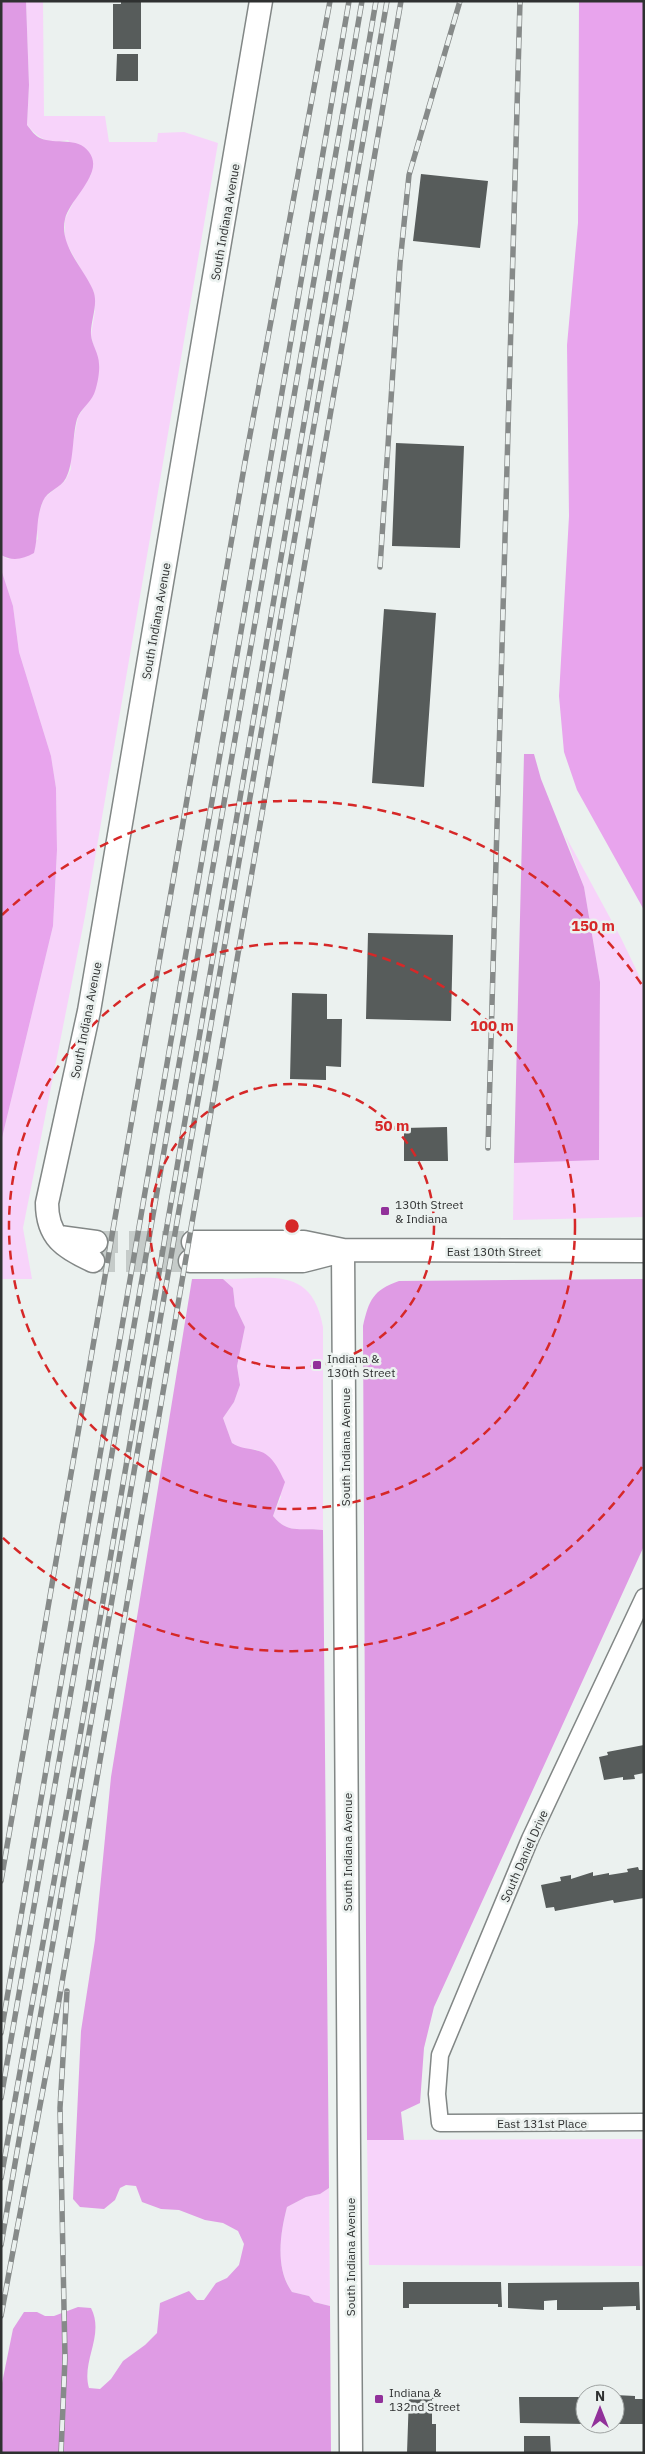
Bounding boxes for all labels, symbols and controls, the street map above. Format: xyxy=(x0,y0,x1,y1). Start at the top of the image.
street label: South Indiana Avenue xyxy=(207,162,243,282)
street label: South Indiana Avenue xyxy=(138,561,174,681)
text: 150 m xyxy=(571,916,615,935)
street label: South Indiana Avenue xyxy=(67,960,105,1080)
text: 100 m xyxy=(470,1016,514,1035)
text: 50 m xyxy=(375,1116,409,1135)
place label: 130th Street & Indiana xyxy=(395,1197,463,1226)
marker: 130th Street & Indiana xyxy=(379,1205,391,1217)
centre of rings xyxy=(283,1217,301,1235)
street label: East 130th Street xyxy=(447,1244,541,1259)
place label: Indiana & 130th Street xyxy=(327,1351,395,1380)
marker: Indiana & 130th Street xyxy=(311,1359,323,1371)
street label: South Indiana Avenue xyxy=(338,1387,353,1506)
street label: South Indiana Avenue xyxy=(340,1792,355,1911)
street label: South Daniel Drive xyxy=(497,1807,551,1904)
street label: East 131st Place xyxy=(497,2116,587,2131)
street label: South Indiana Avenue xyxy=(343,2197,358,2316)
north arrow xyxy=(575,2384,625,2434)
place label: Indiana & 132nd Street xyxy=(389,2385,460,2414)
text: N xyxy=(595,2387,605,2405)
marker: Indiana & 132nd Street xyxy=(373,2393,385,2405)

